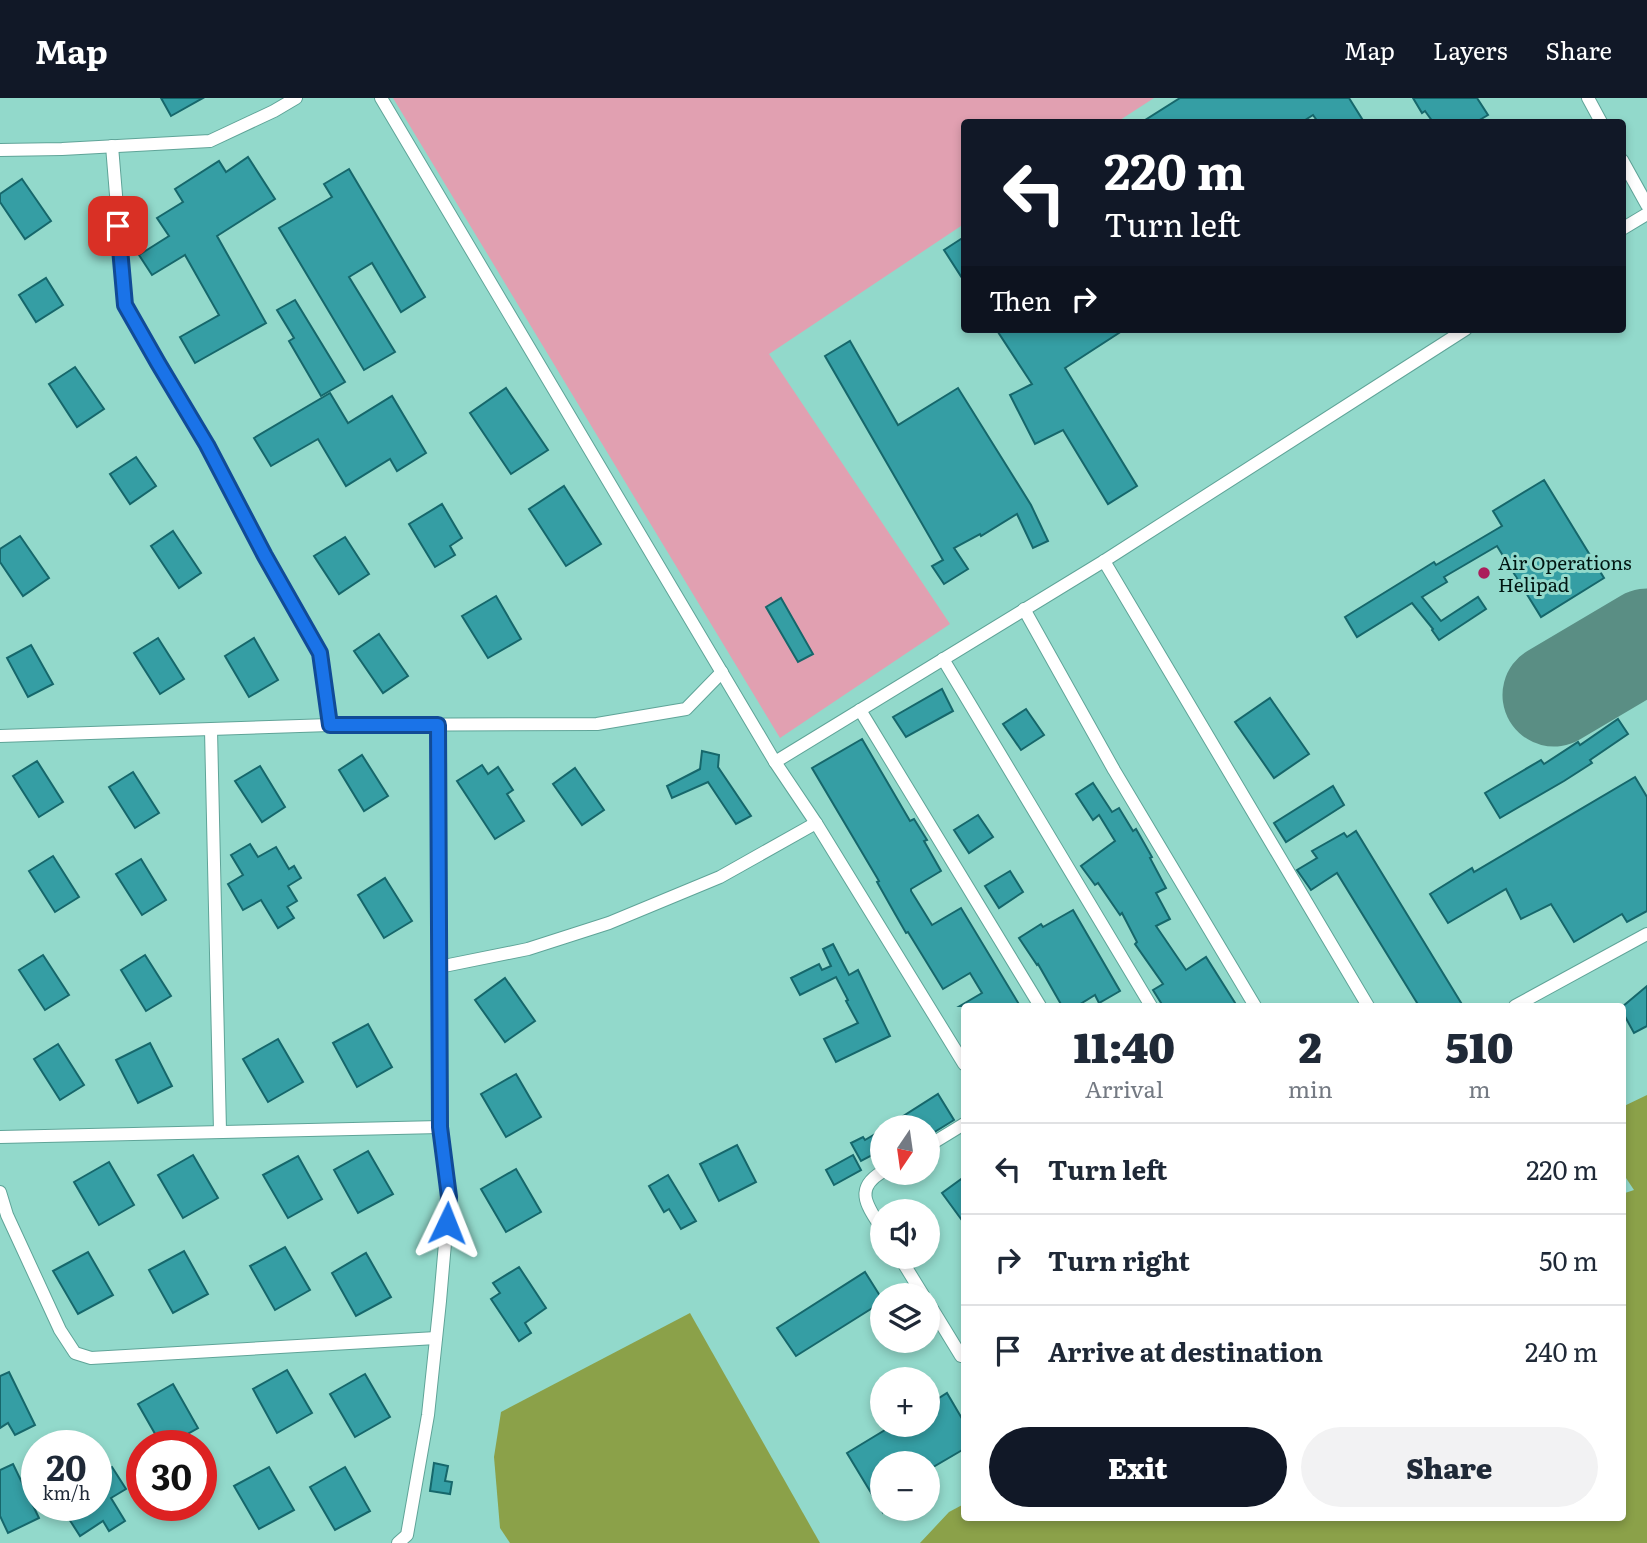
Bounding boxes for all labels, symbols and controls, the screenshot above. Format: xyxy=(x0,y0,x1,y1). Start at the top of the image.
text: Map xyxy=(35,25,108,74)
text: Map xyxy=(1344,32,1395,67)
text: Layers xyxy=(1433,32,1507,67)
text: Share xyxy=(1545,32,1612,67)
text: 220 m xyxy=(1104,132,1245,205)
icon: left xyxy=(989,147,1080,238)
pin xyxy=(88,196,148,256)
text: Turn left xyxy=(1104,199,1241,247)
icon: arrive xyxy=(99,207,137,245)
text: Then xyxy=(989,280,1051,319)
icon: right xyxy=(1065,280,1103,318)
place label: Air Operations Helipad xyxy=(1498,548,1632,598)
marker: Air Operations Helipad xyxy=(1476,565,1492,581)
text: 11:40 xyxy=(1074,1014,1175,1076)
text: 2 xyxy=(1299,1014,1322,1076)
text: 510 xyxy=(1445,1014,1513,1076)
text: Arrival xyxy=(1085,1071,1164,1105)
text: min xyxy=(1288,1071,1333,1105)
text: m xyxy=(1468,1071,1491,1105)
north arrow xyxy=(870,1115,940,1185)
map controls xyxy=(870,1115,940,1521)
text: Turn left xyxy=(1048,1149,1167,1188)
text: 220 m xyxy=(1526,1149,1598,1188)
icon: left xyxy=(989,1150,1027,1188)
position arrow xyxy=(410,1186,484,1260)
button: sound xyxy=(870,1199,940,1269)
text: Turn right xyxy=(1048,1240,1190,1279)
text: 50 m xyxy=(1539,1240,1598,1279)
icon: right xyxy=(989,1241,1027,1279)
button: layers xyxy=(870,1283,940,1353)
text: Arrive at destination xyxy=(1048,1331,1323,1370)
text: 240 m xyxy=(1525,1331,1598,1370)
icon: arrive xyxy=(989,1332,1027,1370)
button: + xyxy=(870,1367,940,1437)
button: Exit xyxy=(989,1427,1287,1507)
button: Share xyxy=(1301,1427,1598,1507)
speed limit sign: 30 xyxy=(126,1430,217,1521)
text: 20 xyxy=(46,1440,87,1492)
button: − xyxy=(870,1451,940,1521)
text: km/h xyxy=(43,1479,90,1506)

